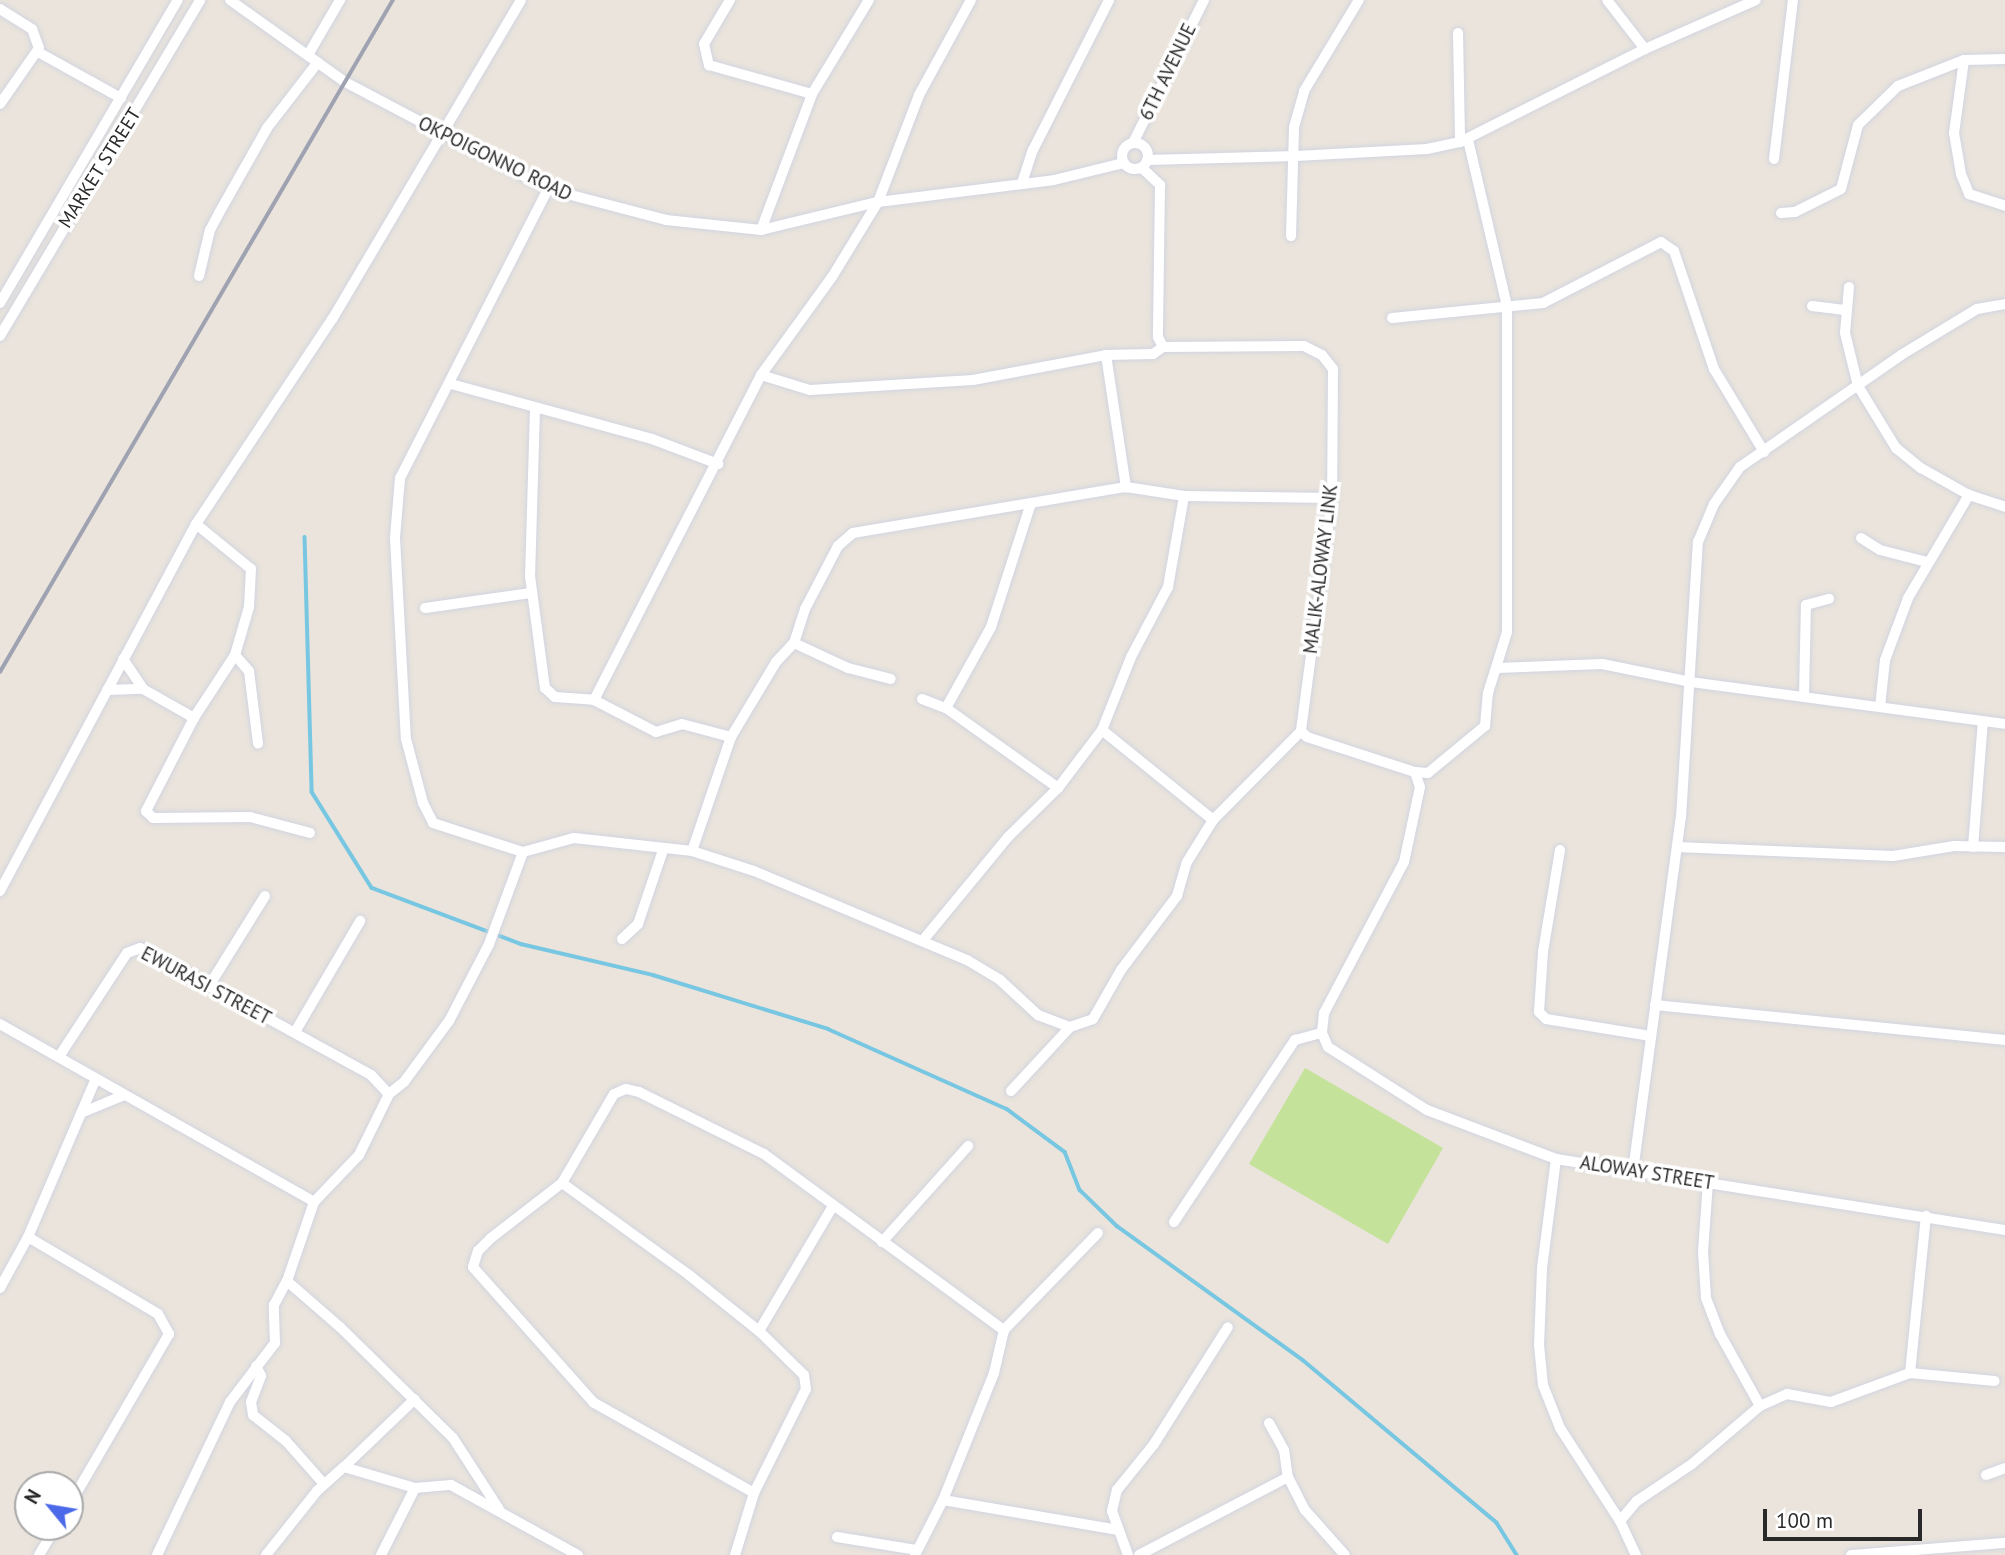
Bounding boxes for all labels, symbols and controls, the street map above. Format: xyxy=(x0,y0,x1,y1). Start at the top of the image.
street label: 6TH AVENUE xyxy=(1135,20,1201,124)
street label: MARKET STREET xyxy=(54,104,146,232)
street label: OKPOIGONNO ROAD xyxy=(414,112,576,206)
street label: MALIK-ALOWAY LINK xyxy=(1299,483,1343,655)
street label: EWURASI STREET xyxy=(137,942,275,1030)
street label: ALOWAY STREET xyxy=(1578,1151,1716,1195)
north arrow xyxy=(14,1471,84,1541)
text: N xyxy=(19,1485,46,1508)
scale bar xyxy=(1767,1496,1926,1540)
text: 100 m xyxy=(1776,1507,1833,1534)

